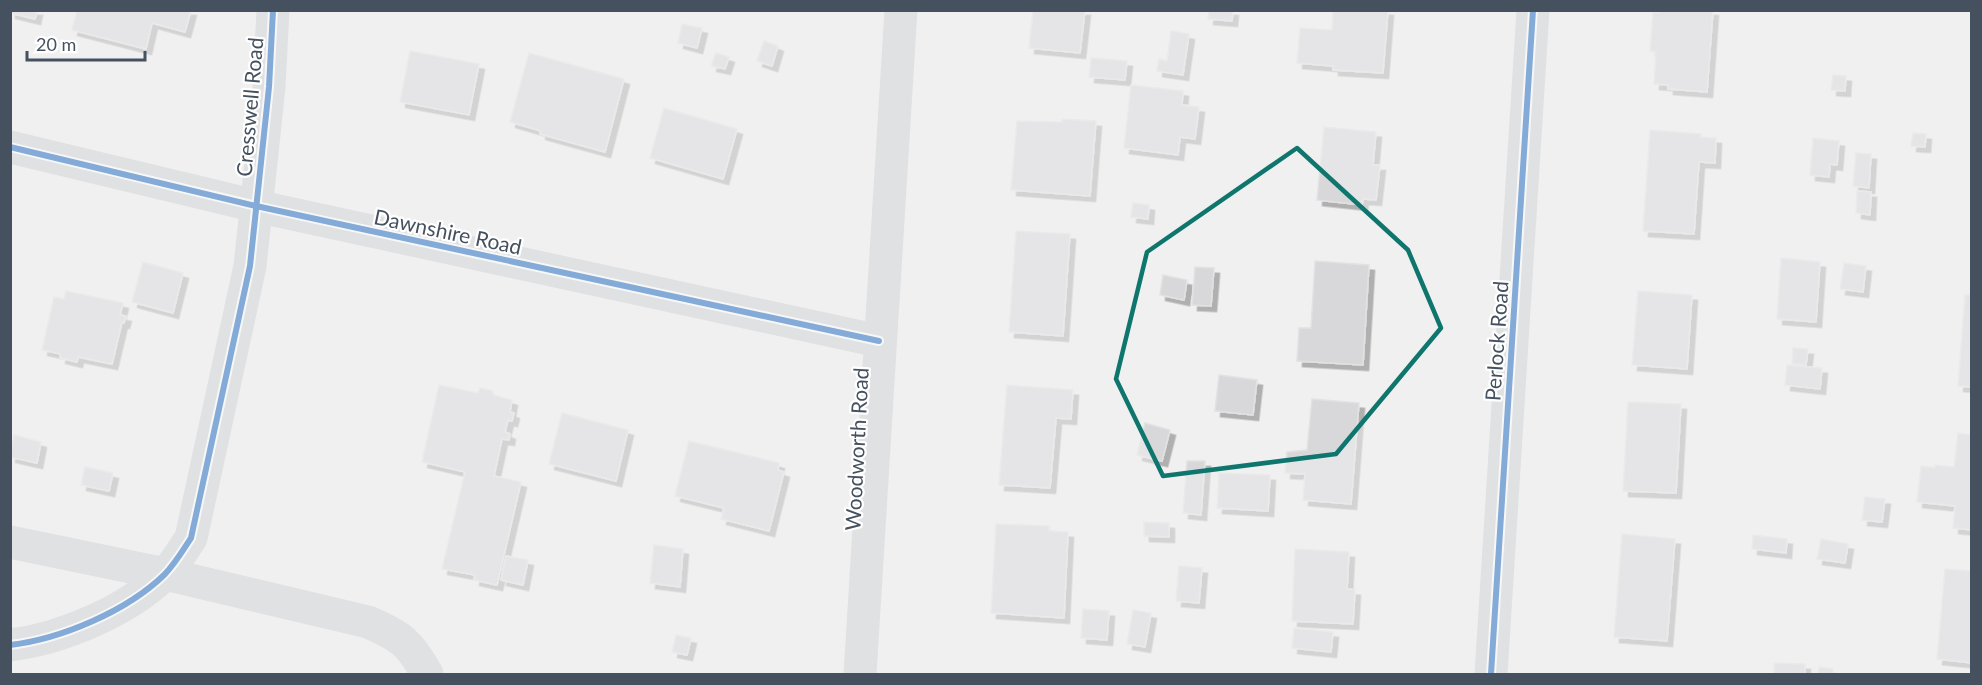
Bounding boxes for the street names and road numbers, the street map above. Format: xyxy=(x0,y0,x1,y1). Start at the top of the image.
street label: Cresswell Road xyxy=(230,36,268,178)
street label: Dawnshire Road xyxy=(372,203,524,259)
street label: Perlock Road xyxy=(1479,280,1513,402)
street label: Woodworth Road xyxy=(839,367,873,531)

